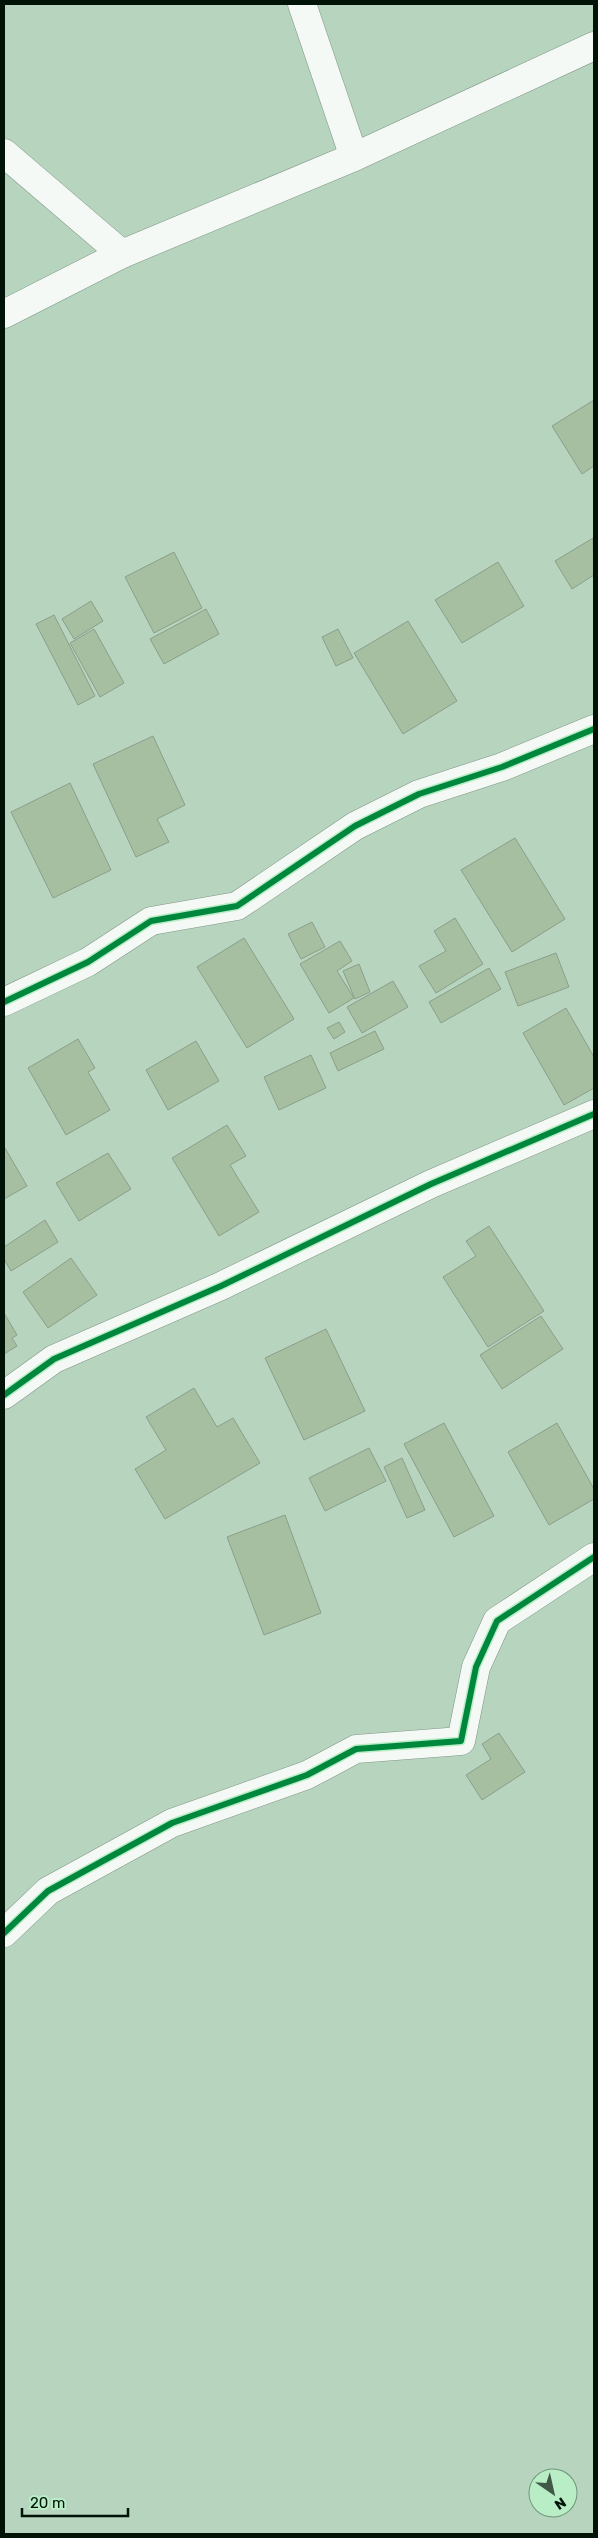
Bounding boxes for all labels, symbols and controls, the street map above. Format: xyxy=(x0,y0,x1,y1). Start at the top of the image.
north arrow xyxy=(528,2468,578,2518)
scale bar xyxy=(22,2486,129,2518)
text: N xyxy=(551,2493,569,2513)
text: 20 m xyxy=(30,2494,65,2512)

